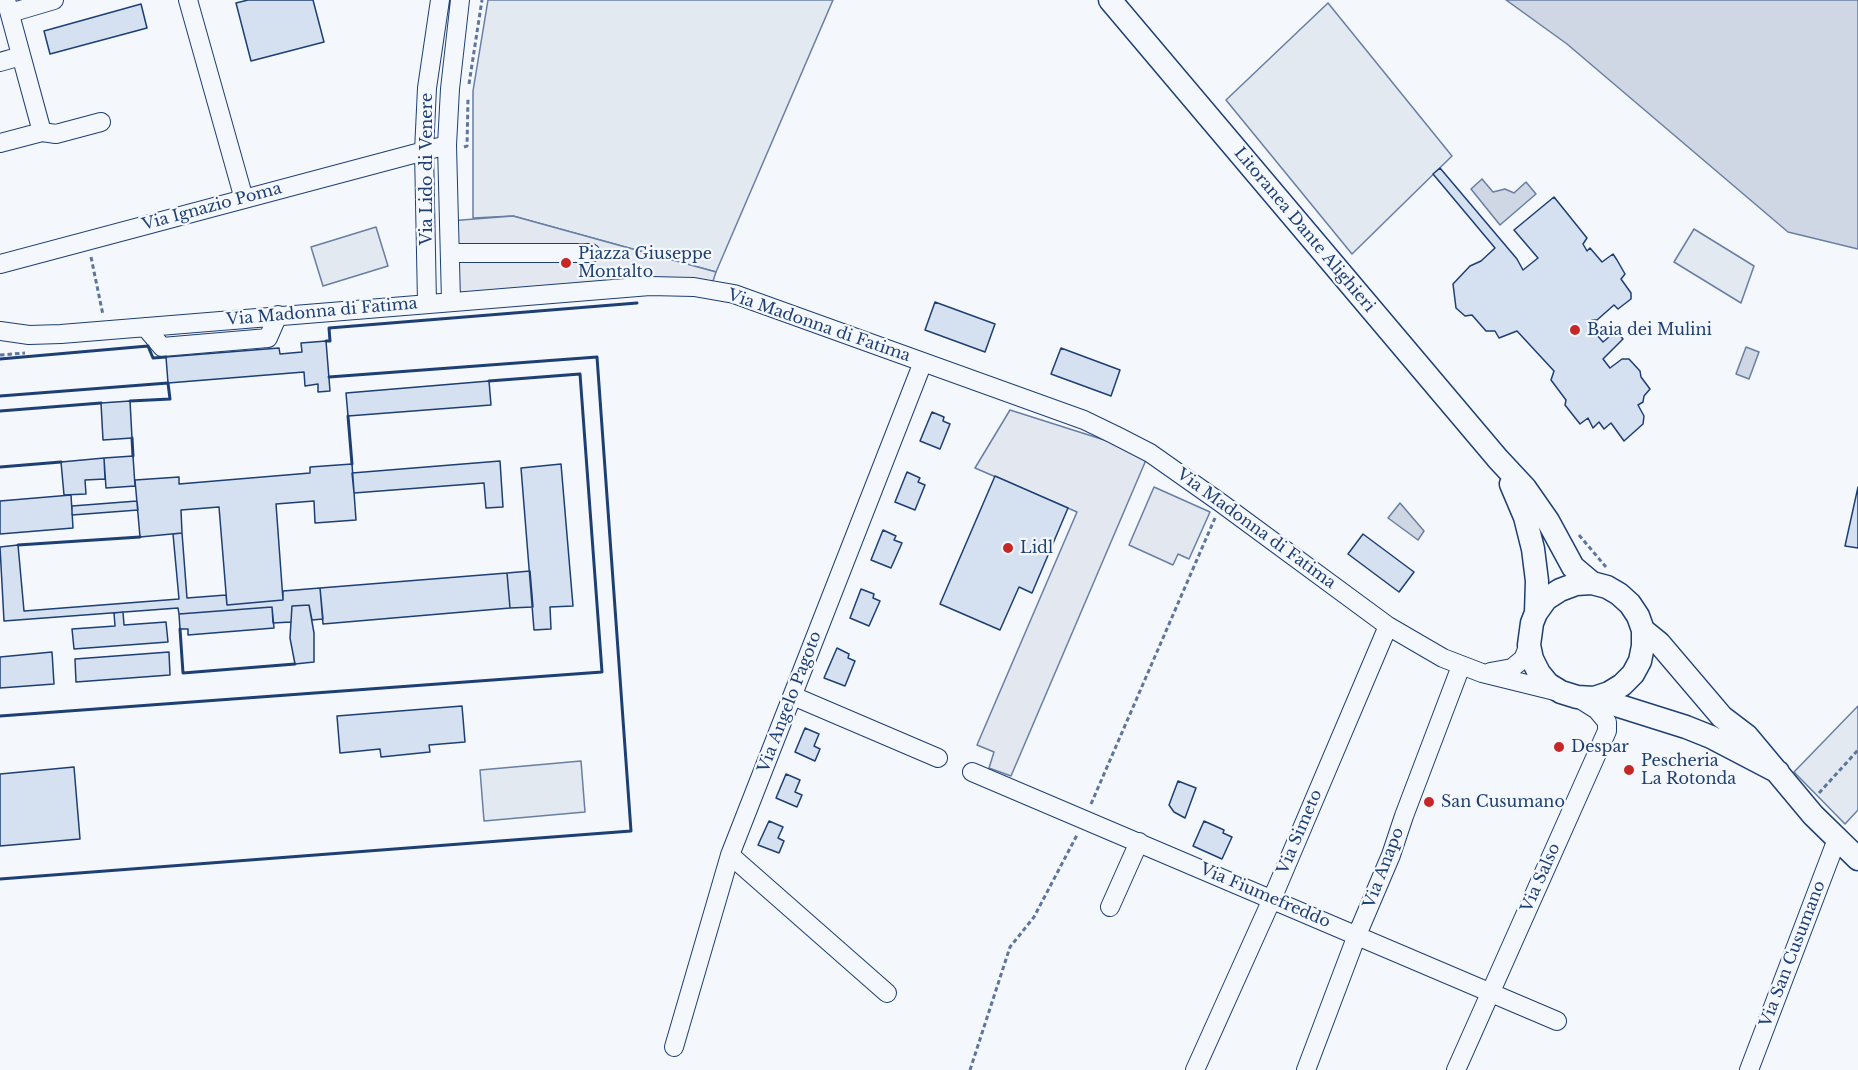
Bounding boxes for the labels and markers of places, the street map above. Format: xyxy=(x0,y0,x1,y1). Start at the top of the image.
place label: Piazza Giuseppe Montalto xyxy=(578,244,712,282)
marker: Piazza Giuseppe Montalto xyxy=(559,256,573,270)
place label: Baia dei Mulini xyxy=(1587,320,1712,340)
marker: Baia dei Mulini xyxy=(1568,323,1582,337)
place label: Lidl xyxy=(1020,538,1053,558)
marker: Lidl xyxy=(1001,541,1015,555)
place label: Despar xyxy=(1571,737,1629,757)
marker: Despar xyxy=(1552,740,1566,754)
place label: Pescheria La Rotonda xyxy=(1641,751,1736,789)
marker: Pescheria La Rotonda xyxy=(1622,763,1636,777)
place label: San Cusumano xyxy=(1441,792,1565,812)
marker: San Cusumano xyxy=(1422,795,1436,809)

